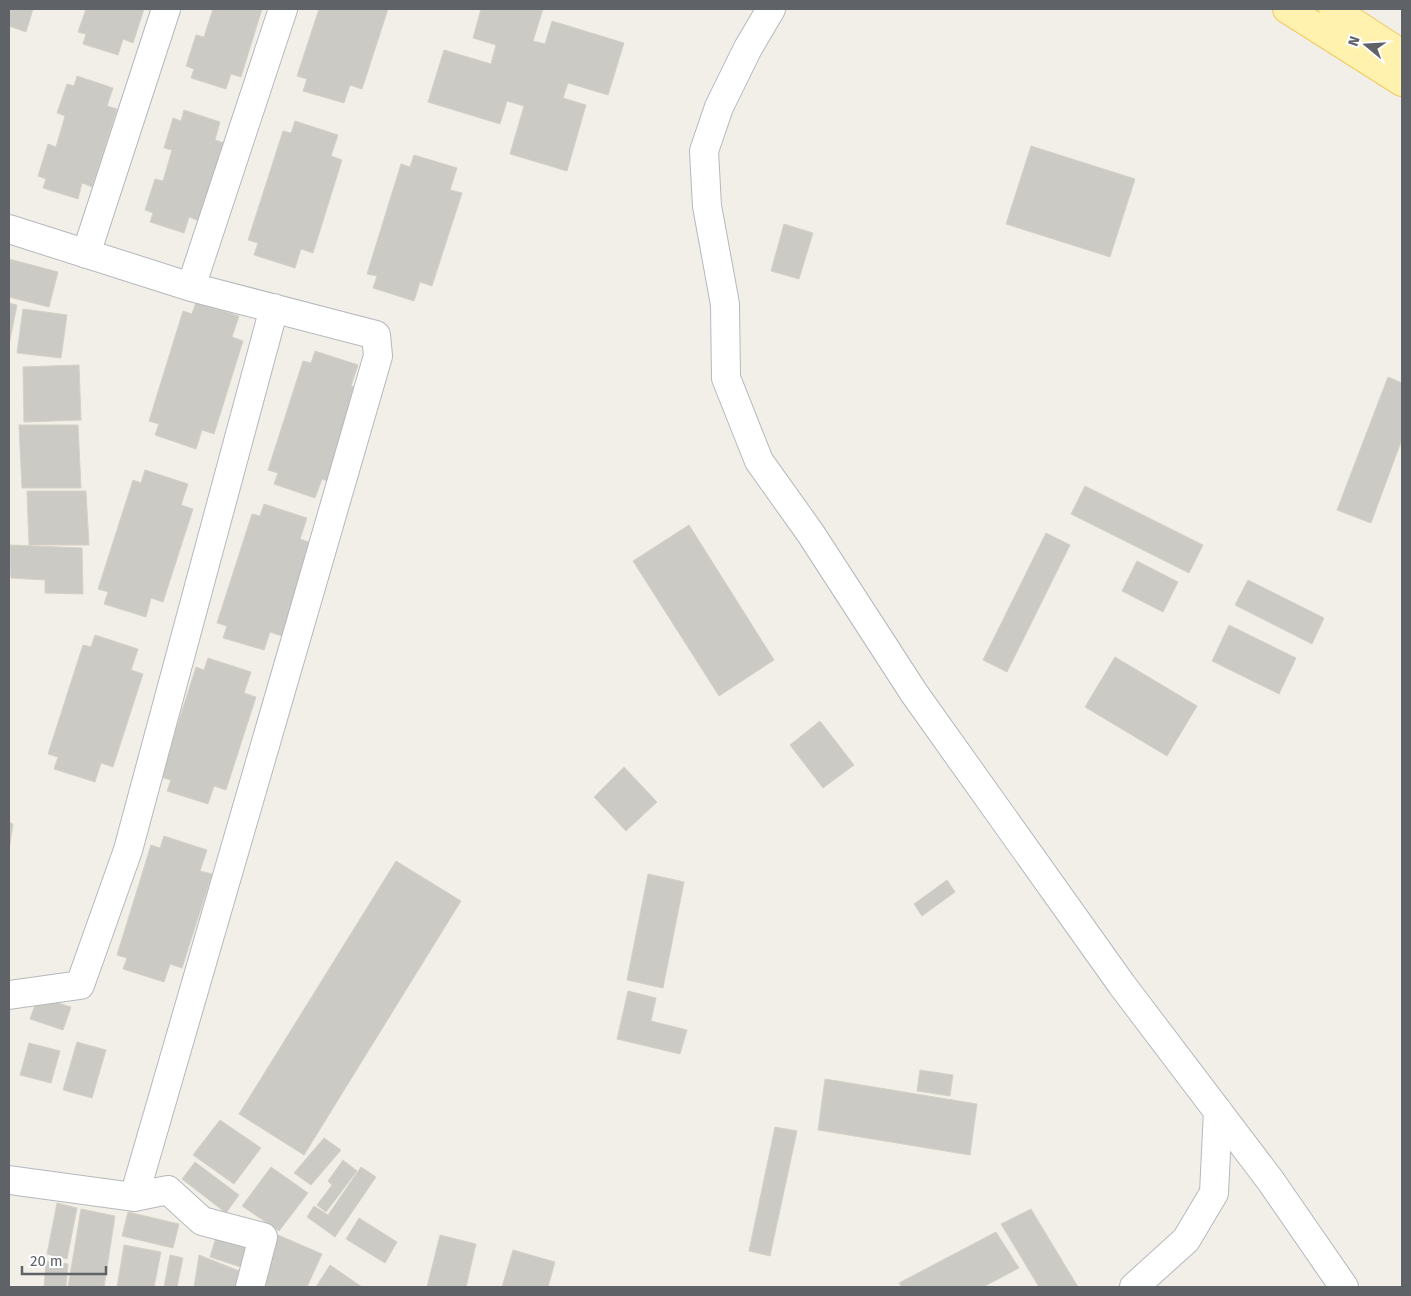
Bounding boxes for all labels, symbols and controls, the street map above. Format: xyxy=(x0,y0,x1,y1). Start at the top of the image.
north arrow xyxy=(1341,20,1391,70)
text: N xyxy=(1345,34,1364,48)
scale bar xyxy=(22,1244,106,1276)
text: 20 m xyxy=(30,1252,63,1270)

